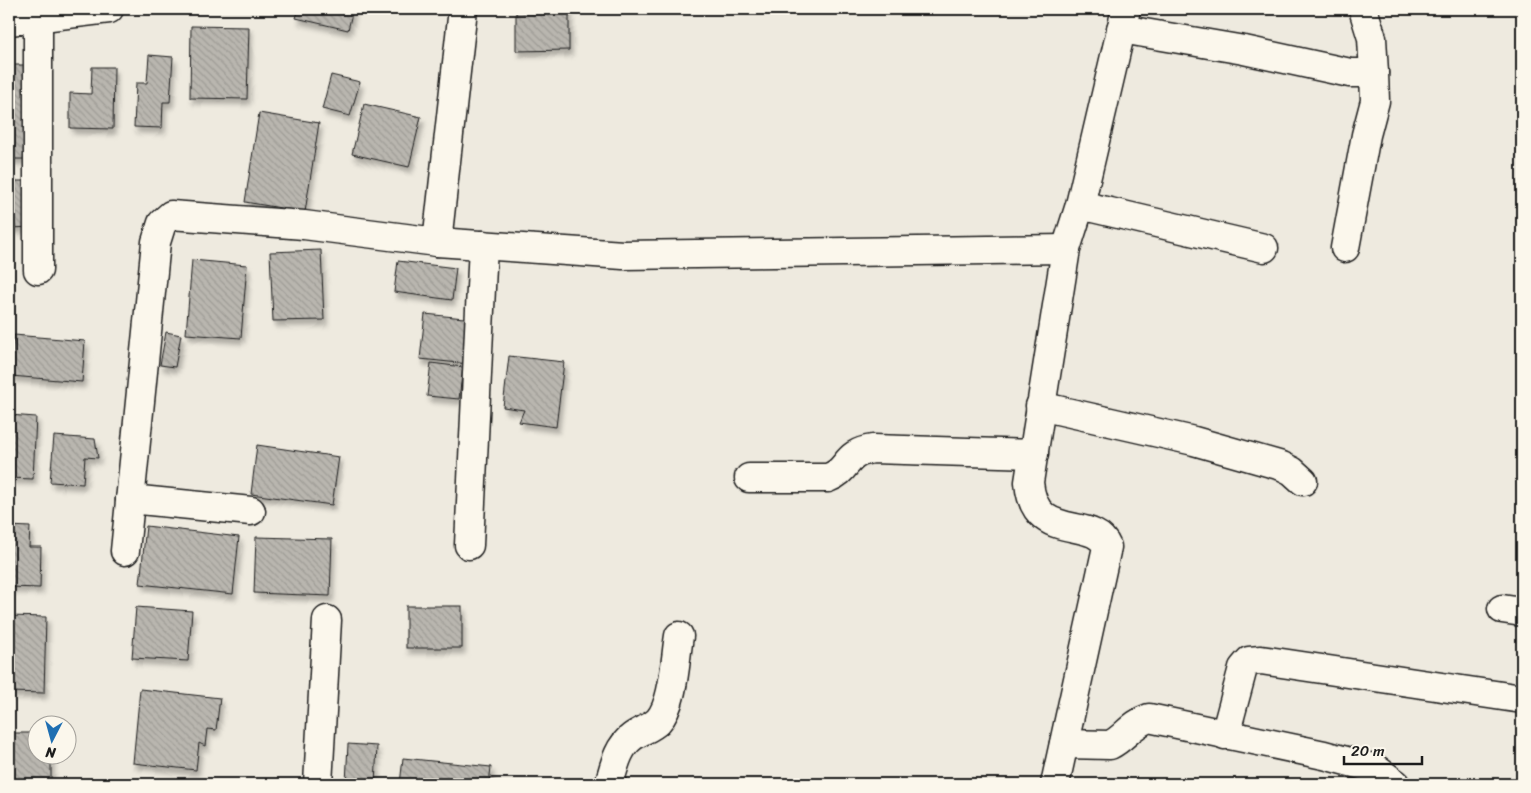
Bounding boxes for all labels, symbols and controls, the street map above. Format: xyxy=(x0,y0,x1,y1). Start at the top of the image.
north arrow xyxy=(28,716,78,766)
scale bar xyxy=(1344,733,1421,765)
text: 20 m xyxy=(1351,738,1385,764)
text: N xyxy=(44,739,58,765)

